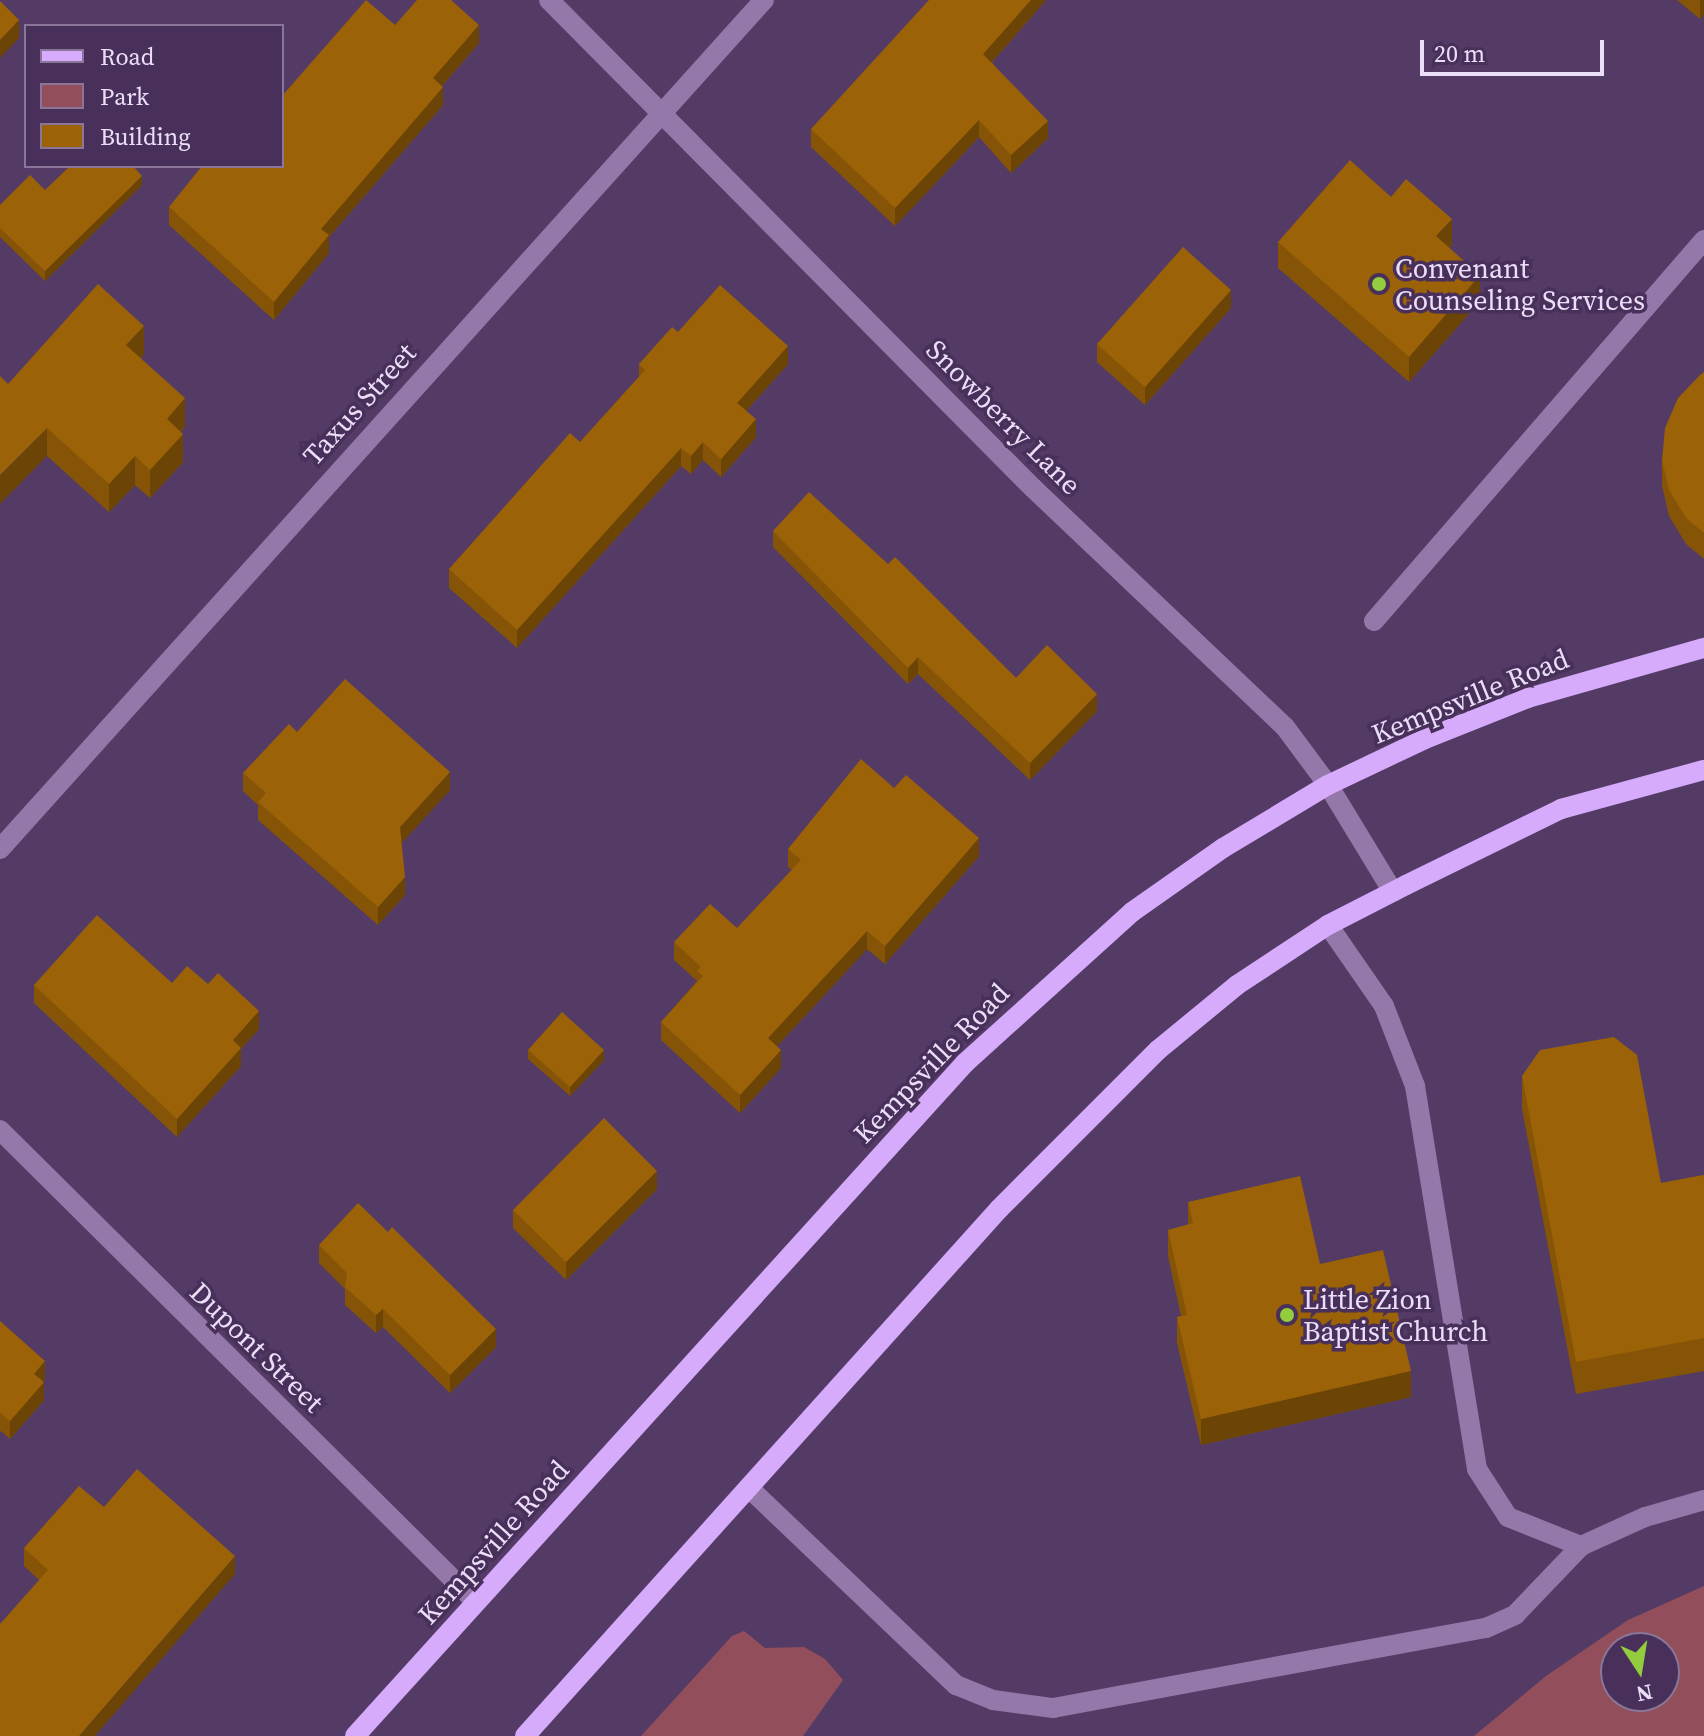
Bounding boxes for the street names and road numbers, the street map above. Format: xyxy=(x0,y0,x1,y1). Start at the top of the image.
street label: Snowberry Lane xyxy=(920,333,1088,501)
street label: Taxus Street xyxy=(296,336,422,472)
street label: Kempsville Road xyxy=(1367,641,1573,751)
street label: Kempsville Road xyxy=(846,976,1016,1150)
street label: Dupont Street xyxy=(183,1275,331,1419)
street label: Kempsville Road xyxy=(411,1453,575,1631)

